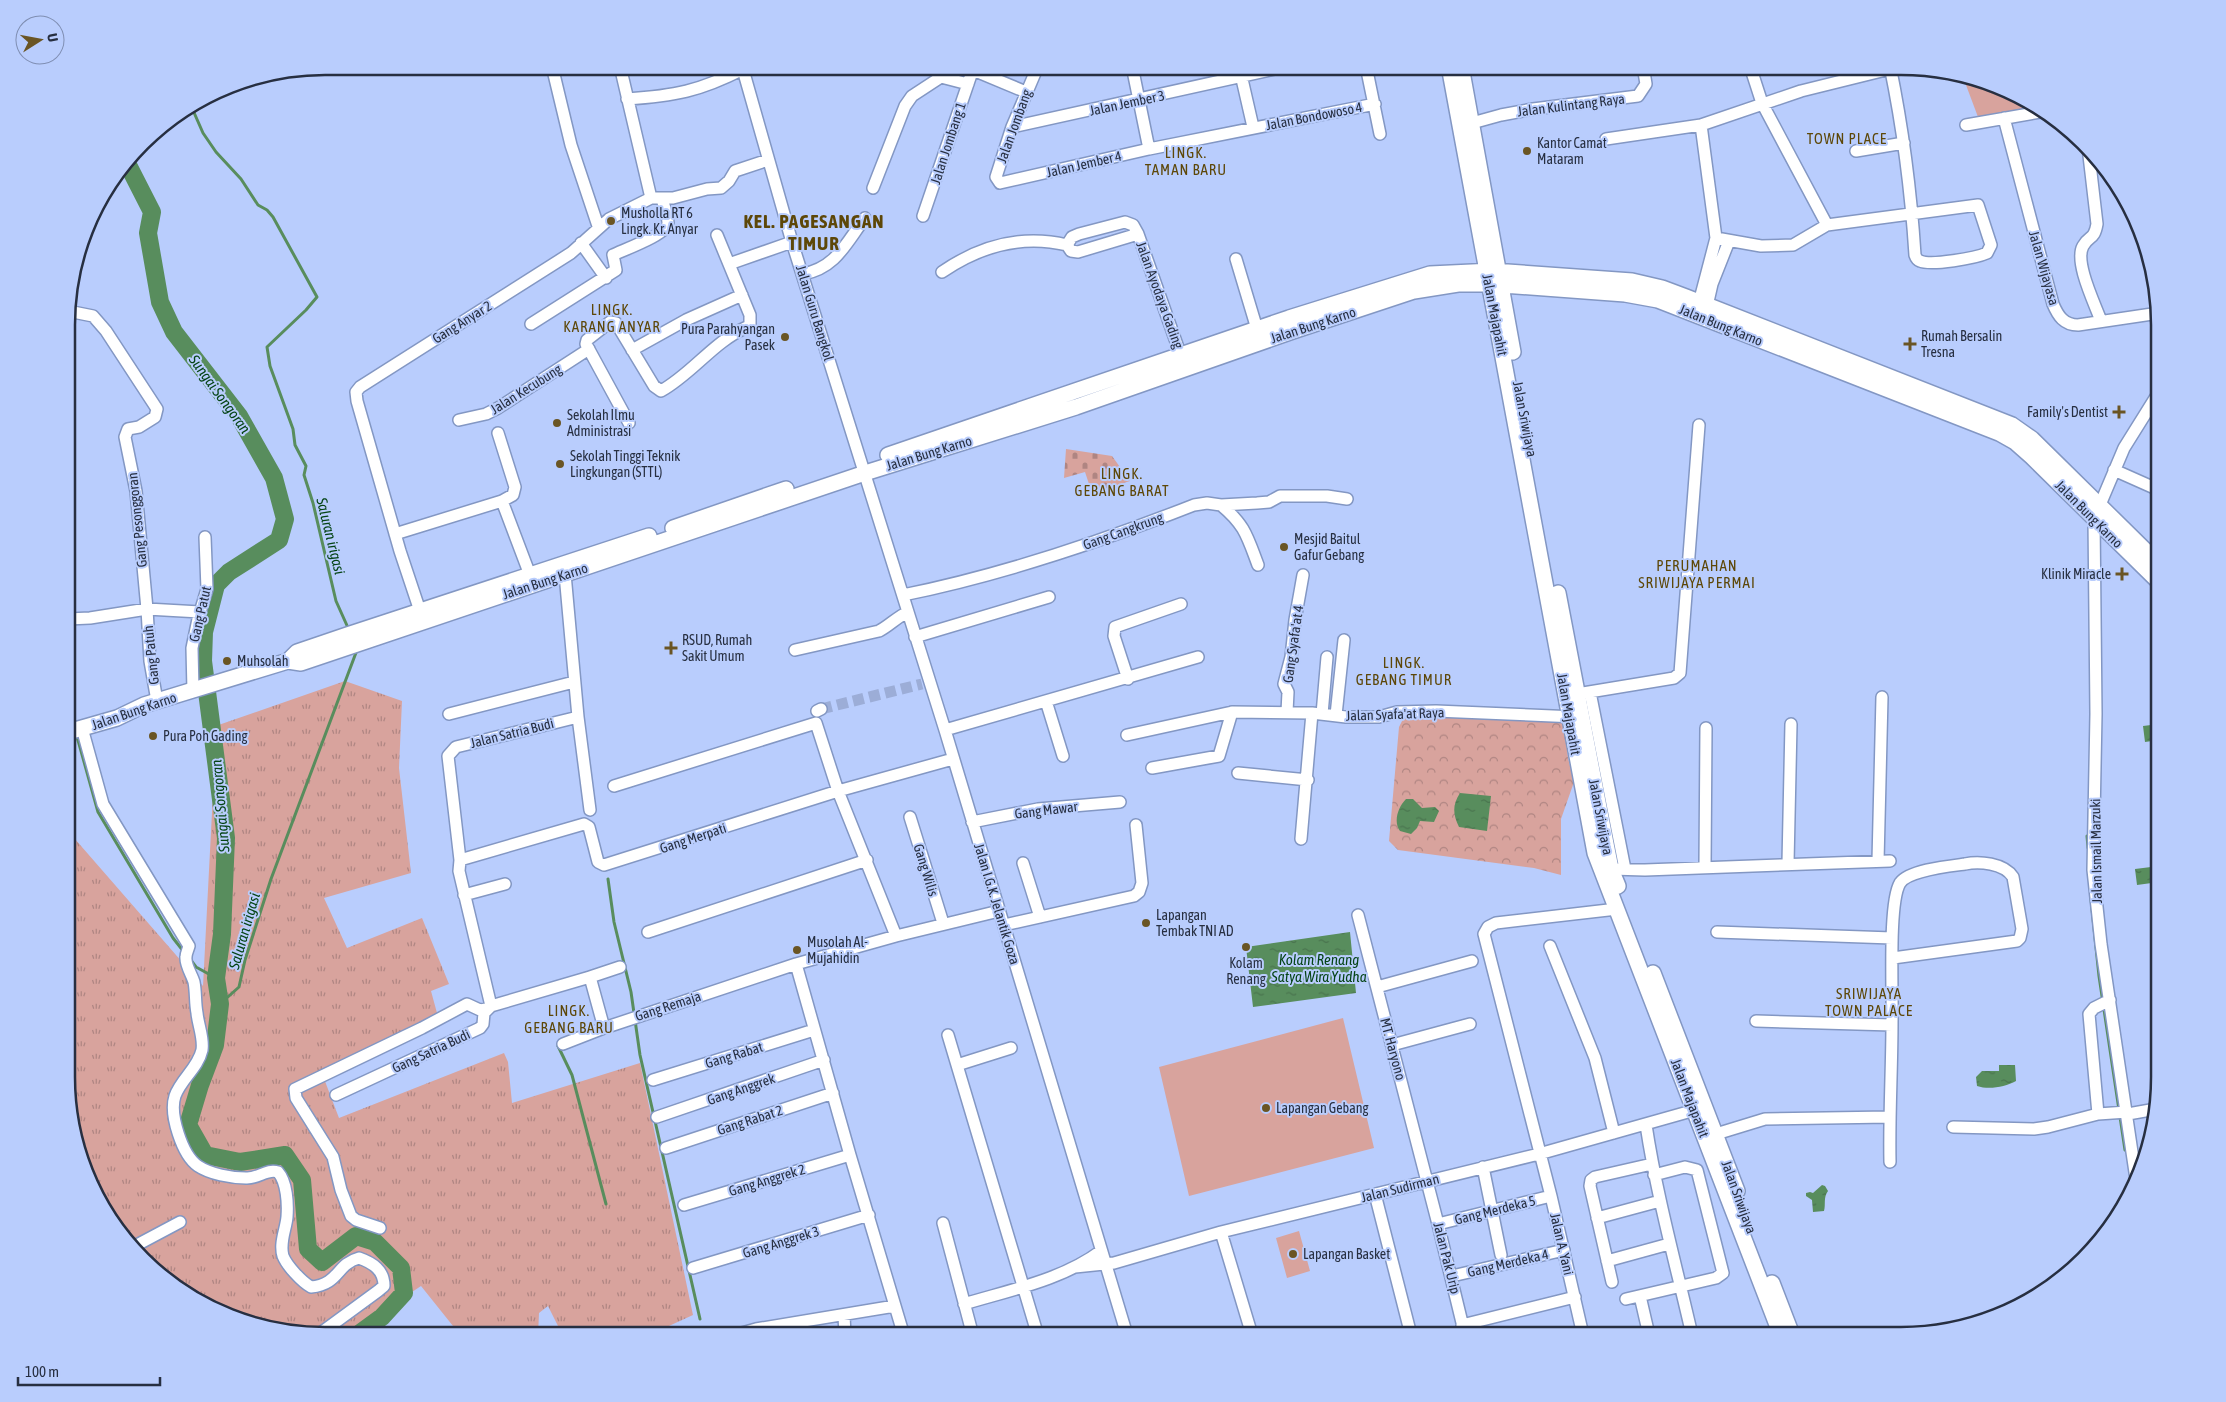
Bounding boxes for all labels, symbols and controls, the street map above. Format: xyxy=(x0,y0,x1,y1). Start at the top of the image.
north arrow xyxy=(15,15,65,65)
text: U xyxy=(44,32,61,43)
street label: Jalan Jombang xyxy=(993,87,1035,165)
street label: Jalan Jember 3 xyxy=(1088,87,1166,119)
street label: Jalan Kulintang Raya xyxy=(1516,90,1626,120)
street label: Jalan Bondowoso 4 xyxy=(1264,99,1364,133)
street label: Jalan Jombang 1 xyxy=(927,100,969,186)
district label: TOWN PLACE xyxy=(1807,130,1887,147)
place label: Kantor Camat Mataram xyxy=(1537,135,1607,167)
district label: LINGK. TAMAN BARU xyxy=(1145,144,1227,178)
marker: Kantor Camat Mataram xyxy=(1521,145,1533,157)
street label: Jalan Jember 4 xyxy=(1045,148,1123,180)
place label: Musholla RT 6 Lingk. Kr. Anyar xyxy=(621,205,699,237)
district label: KEL. PAGESANGAN TIMUR xyxy=(744,210,884,254)
marker: Musholla RT 6 Lingk. Kr. Anyar xyxy=(605,215,617,227)
street label: Jalan Wijayasa xyxy=(2026,229,2062,307)
street label: Jalan Ayodaya Gading xyxy=(1133,239,1187,351)
street label: Jalan Guru Bangkol xyxy=(793,263,837,363)
street label: Jalan Majapahit xyxy=(1479,273,1511,357)
street label: Gang Anyar 2 xyxy=(429,297,495,347)
district label: LINGK. KARANG ANYAR xyxy=(563,301,661,335)
street label: Jalan Bung Karno xyxy=(1677,301,1765,349)
street label: Jalan Bung Karno xyxy=(1268,304,1358,346)
place label: Pura Parahyangan Pasek xyxy=(681,321,775,353)
place label: Rumah Bersalin Tresna xyxy=(1921,328,2002,360)
marker: Pura Parahyangan Pasek xyxy=(779,331,791,343)
marker: Rumah Bersalin Tresna xyxy=(1903,337,1917,351)
water label: Sungai Songoran xyxy=(185,351,254,437)
street label: Jalan Kecubung xyxy=(487,361,565,417)
street label: Jalan Sriwijaya xyxy=(1510,380,1540,458)
place label: Family's Dentist xyxy=(2027,404,2108,420)
marker: Family's Dentist xyxy=(2112,405,2126,419)
place label: Sekolah Ilmu Administrasi xyxy=(567,407,635,439)
marker: Sekolah Ilmu Administrasi xyxy=(551,417,563,429)
street label: Jalan Bung Karno xyxy=(884,432,974,474)
place label: Sekolah Tinggi Teknik Lingkungan (STTL) xyxy=(570,448,680,480)
marker: Sekolah Tinggi Teknik Lingkungan (STTL) xyxy=(554,458,566,470)
district label: LINGK. GEBANG BARAT xyxy=(1075,465,1169,499)
street label: Gang Pesonggoran xyxy=(124,472,150,568)
street label: Jalan Bung Karno xyxy=(2052,477,2126,551)
water label: Saluran irigasi xyxy=(313,495,349,577)
street label: Gang Cangkrung xyxy=(1081,509,1165,553)
place label: Mesjid Baitul Gafur Gebang xyxy=(1294,531,1364,563)
marker: Mesjid Baitul Gafur Gebang xyxy=(1278,541,1290,553)
district label: PERUMAHAN SRIWIJAYA PERMAI xyxy=(1638,557,1756,591)
street label: Jalan Bung Karno xyxy=(500,560,590,602)
place label: Klinik Miracle xyxy=(2041,566,2111,582)
marker: Klinik Miracle xyxy=(2115,567,2129,581)
street label: Gang Patut xyxy=(186,585,214,643)
street label: Gang Syafa'at 4 xyxy=(1280,604,1306,684)
street label: Gang Patuh xyxy=(140,625,162,685)
place label: RSUD, Rumah Sakit Umum xyxy=(682,632,752,664)
marker: RSUD, Rumah Sakit Umum xyxy=(664,641,678,655)
place label: Muhsolah xyxy=(237,653,288,669)
district label: LINGK. GEBANG TIMUR xyxy=(1356,654,1452,688)
marker: Muhsolah xyxy=(221,655,233,667)
street label: Jalan Majapahit xyxy=(1554,672,1584,756)
street label: Jalan Bung Karno xyxy=(89,689,179,733)
street label: Jalan Syafa'at Raya xyxy=(1345,704,1445,724)
street label: Jalan Satria Budi xyxy=(469,715,555,751)
place label: Pura Poh Gading xyxy=(163,728,248,744)
marker: Pura Poh Gading xyxy=(147,730,159,742)
water label: Sungai Songoran xyxy=(207,759,233,854)
street label: Jalan Sriwijaya xyxy=(1586,778,1616,856)
street label: Gang Mawar xyxy=(1014,798,1079,822)
street label: Jalan Ismail Marzuki xyxy=(2087,799,2105,903)
street label: Gang Merpati xyxy=(658,820,728,856)
street label: Gang Wilis xyxy=(910,842,942,898)
street label: Jalan I.G.K. Jelantik Goza xyxy=(971,842,1023,966)
water label: Saluran irigasi xyxy=(225,890,263,972)
place label: Lapangan Tembak TNI AD xyxy=(1156,907,1234,939)
marker: Lapangan Tembak TNI AD xyxy=(1140,917,1152,929)
place label: Musolah Al- Mujahidin xyxy=(807,934,868,966)
marker: Kolam Renang xyxy=(1240,941,1252,953)
marker: Musolah Al- Mujahidin xyxy=(791,944,803,956)
water label: Kolam Renang Satya Wira Yudha xyxy=(1270,951,1367,985)
place label: Kolam Renang xyxy=(1226,955,1266,987)
district label: SRIWIJAYA TOWN PALACE xyxy=(1825,985,1913,1019)
street label: Gang Remaja xyxy=(633,988,703,1024)
district label: LINGK. GEBANG BARU xyxy=(524,1002,614,1036)
street label: MT. Haryono xyxy=(1377,1016,1409,1082)
street label: Gang Satria Budi xyxy=(389,1026,473,1076)
street label: Gang Rabat xyxy=(703,1039,765,1071)
street label: Jalan Majapahit xyxy=(1668,1057,1712,1139)
street label: Gang Anggrek xyxy=(705,1070,777,1108)
place label: Lapangan Gebang xyxy=(1276,1100,1369,1116)
street label: Gang Rabat 2 xyxy=(715,1102,785,1138)
marker: Lapangan Gebang xyxy=(1260,1102,1272,1114)
street label: Jalan Sriwijaya xyxy=(1718,1158,1760,1236)
street label: Gang Anggrek 2 xyxy=(727,1161,807,1199)
street label: Jalan Sudirman xyxy=(1359,1171,1441,1205)
street label: Gang Merdeka 5 xyxy=(1453,1192,1537,1228)
street label: Jalan A. Yani xyxy=(1547,1211,1577,1277)
street label: Jalan Pak Urip xyxy=(1430,1220,1464,1296)
street label: Gang Anggrek 3 xyxy=(741,1223,821,1261)
place label: Lapangan Basket xyxy=(1303,1246,1390,1262)
street label: Gang Merdeka 4 xyxy=(1466,1246,1550,1280)
marker: Lapangan Basket xyxy=(1287,1248,1299,1260)
scale bar xyxy=(18,1354,160,1386)
text: 100 m xyxy=(25,1363,59,1380)

